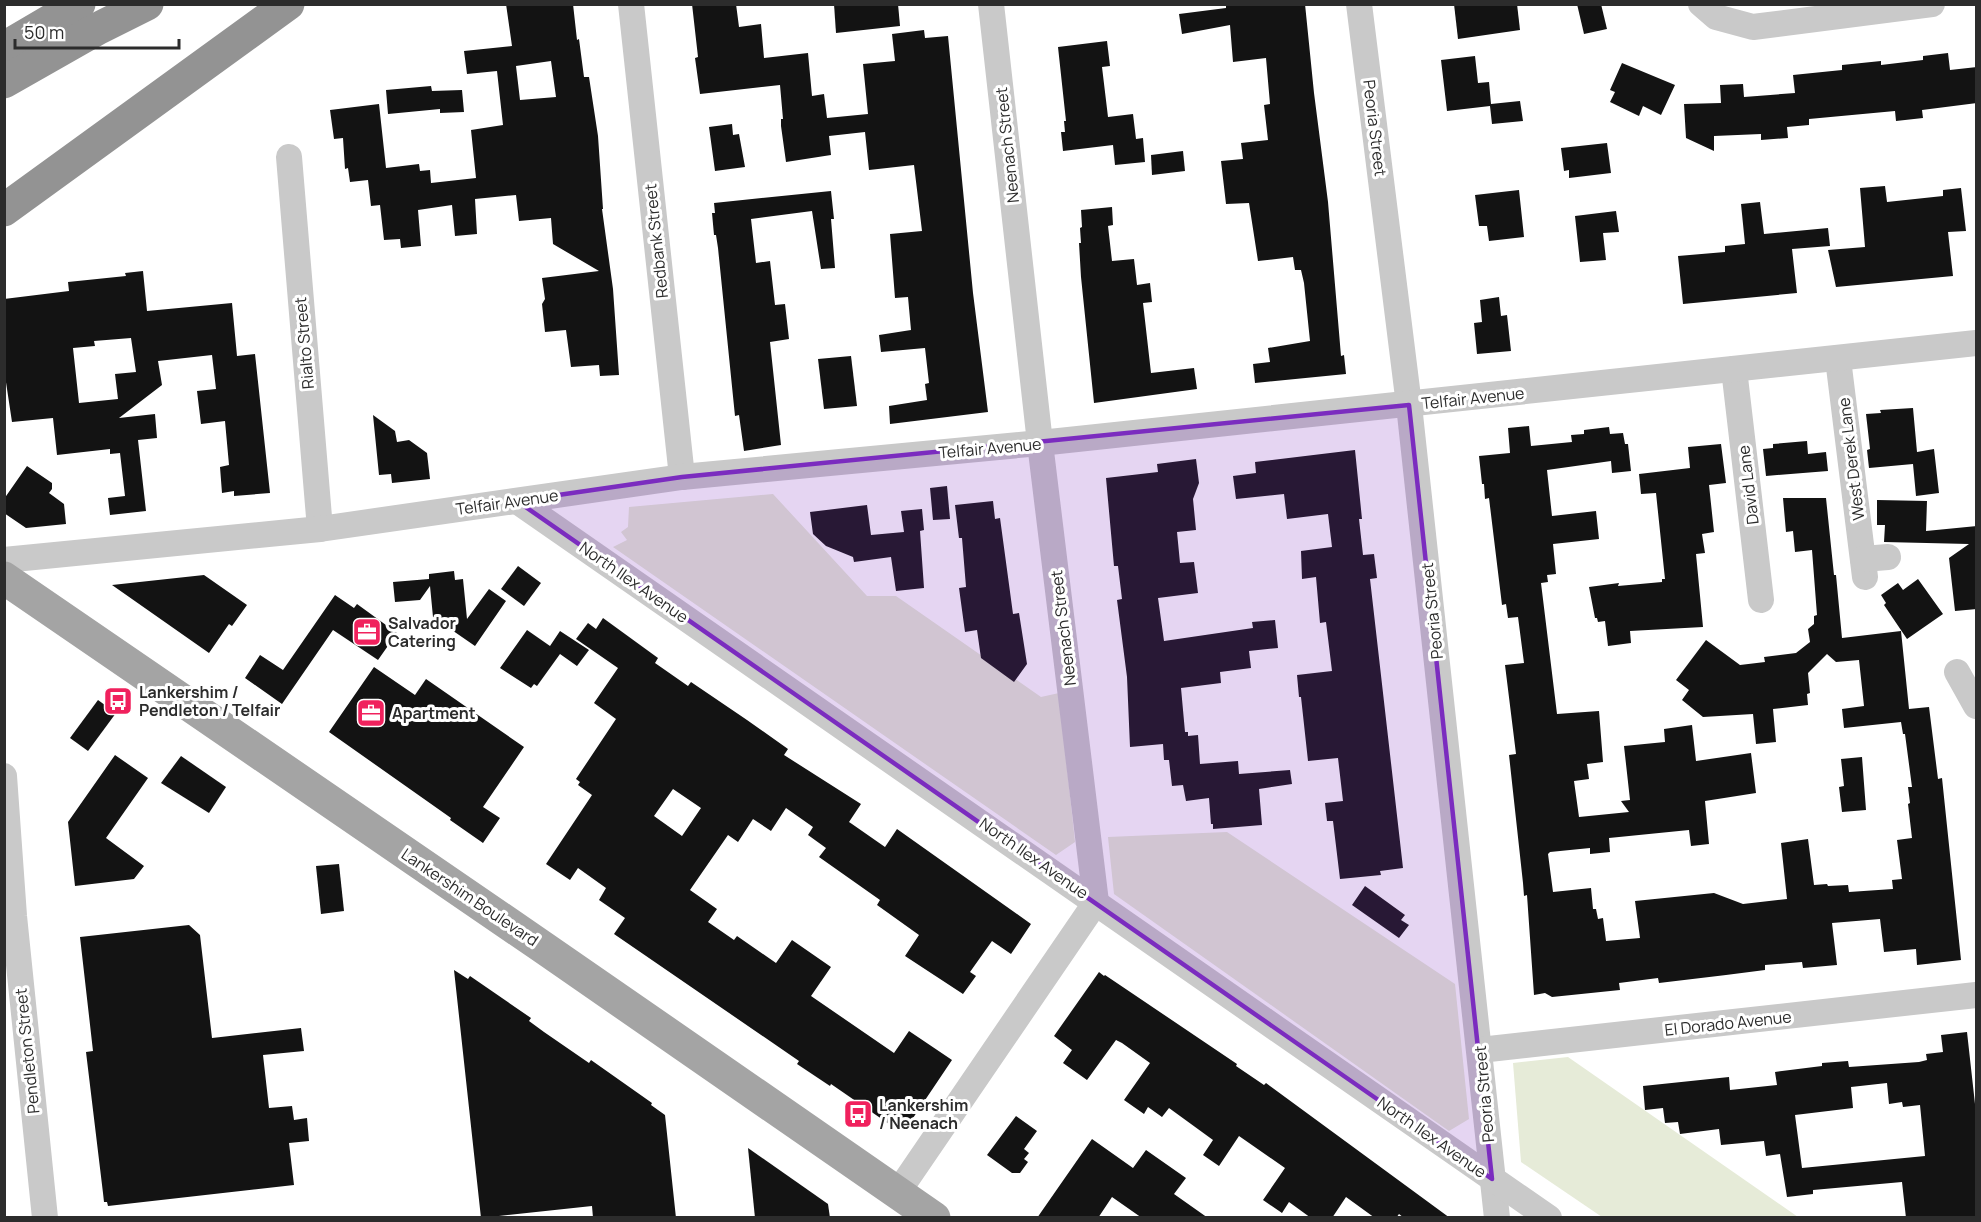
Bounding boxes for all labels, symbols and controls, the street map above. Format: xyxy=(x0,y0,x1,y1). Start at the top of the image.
scale bar xyxy=(15,12,178,50)
text: 50 m xyxy=(24,20,64,44)
street label: Peoria Street xyxy=(1358,79,1392,177)
street label: Neenach Street xyxy=(990,86,1024,204)
street label: Redbank Street xyxy=(639,183,673,299)
street label: Rialto Street xyxy=(289,296,319,390)
street label: Telfair Avenue xyxy=(1421,382,1525,414)
street label: West Derek Lane xyxy=(1833,396,1869,522)
street label: Telfair Avenue xyxy=(938,433,1042,463)
street label: David Lane xyxy=(1732,444,1764,526)
street label: Telfair Avenue xyxy=(454,484,560,520)
street label: North Ilex Avenue xyxy=(575,536,693,628)
street label: Peoria Street xyxy=(1416,562,1448,660)
street label: Neenach Street xyxy=(1045,569,1081,687)
place label: Salvador Catering xyxy=(388,612,456,652)
office icon: Salvador Catering xyxy=(351,616,383,648)
place label: Lankershim / Pendleton / Telfair xyxy=(139,681,281,721)
bus stop icon: Lankershim / Pendleton / Telfair xyxy=(102,685,134,717)
office icon: Apartment xyxy=(355,697,387,729)
place label: Apartment xyxy=(392,702,476,724)
street label: North Ilex Avenue xyxy=(975,812,1093,904)
street label: Lankershim Boulevard xyxy=(397,843,543,951)
street label: Pendleton Street xyxy=(9,987,45,1115)
street label: El Dorado Avenue xyxy=(1663,1005,1793,1041)
street label: Peoria Street xyxy=(1469,1045,1499,1143)
street label: North Ilex Avenue xyxy=(1373,1091,1491,1183)
place label: Lankershim / Neenach xyxy=(879,1094,968,1134)
bus stop icon: Lankershim / Neenach xyxy=(842,1098,874,1130)

